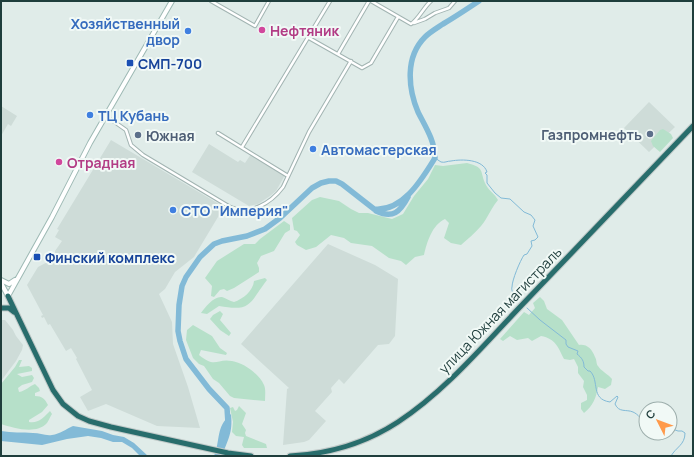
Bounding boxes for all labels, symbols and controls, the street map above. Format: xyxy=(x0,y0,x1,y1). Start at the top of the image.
place label: Хозяйственный двор xyxy=(71,14,180,49)
place label: Нефтяник xyxy=(270,21,340,40)
marker: Нефтяник xyxy=(257,25,267,35)
marker: Хозяйственный двор xyxy=(183,26,193,36)
place label: СМП-700 xyxy=(138,54,202,73)
marker: СМП-700 xyxy=(125,58,135,68)
place label: ТЦ Кубань xyxy=(98,106,169,125)
marker: ТЦ Кубань xyxy=(85,110,95,120)
place label: Газпромнефть xyxy=(541,125,642,144)
place label: Южная xyxy=(146,126,195,145)
marker: Газпромнефть xyxy=(645,129,655,139)
marker: Южная xyxy=(133,130,143,140)
place label: Автомастерская xyxy=(321,140,437,159)
marker: Автомастерская xyxy=(308,144,318,154)
place label: Отрадная xyxy=(67,153,135,172)
marker: Отрадная xyxy=(54,157,64,167)
place label: СТО "Империя" xyxy=(181,201,289,220)
marker: СТО "Империя" xyxy=(168,205,178,215)
street label: улица Южная магистраль xyxy=(434,242,566,378)
place label: Финский комплекс xyxy=(45,248,175,267)
marker: Финский комплекс xyxy=(32,252,42,262)
north arrow xyxy=(638,401,678,441)
text: С xyxy=(642,406,658,422)

